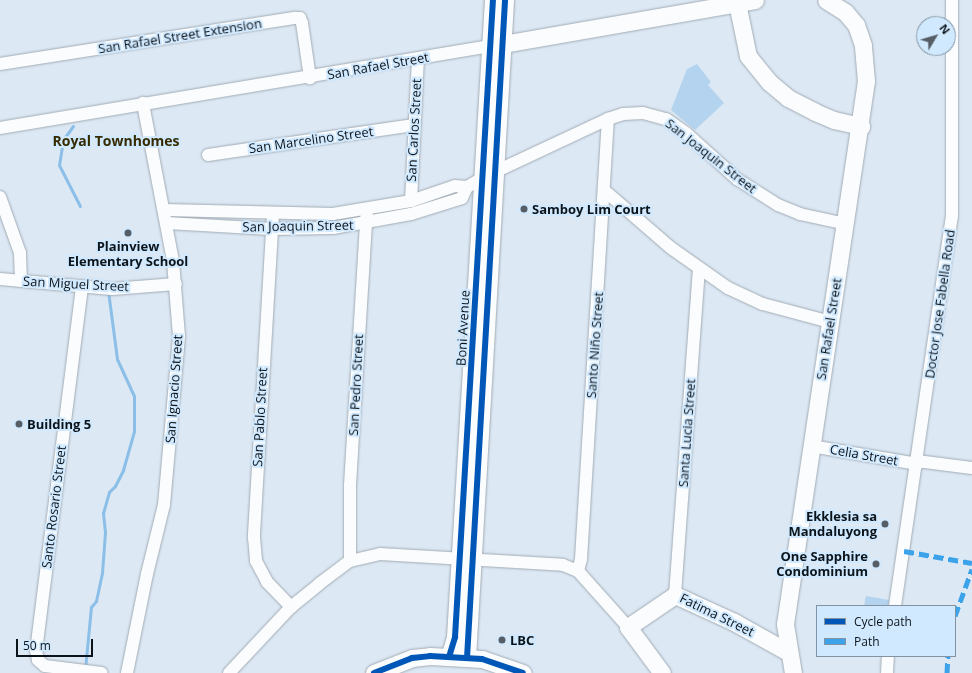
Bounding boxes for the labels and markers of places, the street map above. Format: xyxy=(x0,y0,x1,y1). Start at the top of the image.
place label: Samboy Lim Court xyxy=(532,201,651,217)
marker: Samboy Lim Court xyxy=(519,204,529,214)
marker: Plainview Elementary School xyxy=(123,228,133,238)
place label: Plainview Elementary School xyxy=(68,239,188,270)
place label: Building 5 xyxy=(27,416,91,432)
marker: Building 5 xyxy=(14,419,24,429)
place label: Ekklesia sa Mandaluyong xyxy=(788,509,877,540)
marker: Ekklesia sa Mandaluyong xyxy=(880,519,890,529)
place label: One Sapphire Condominium xyxy=(776,549,868,580)
marker: One Sapphire Condominium xyxy=(871,559,881,569)
place label: LBC xyxy=(510,632,534,648)
marker: LBC xyxy=(497,635,507,645)

